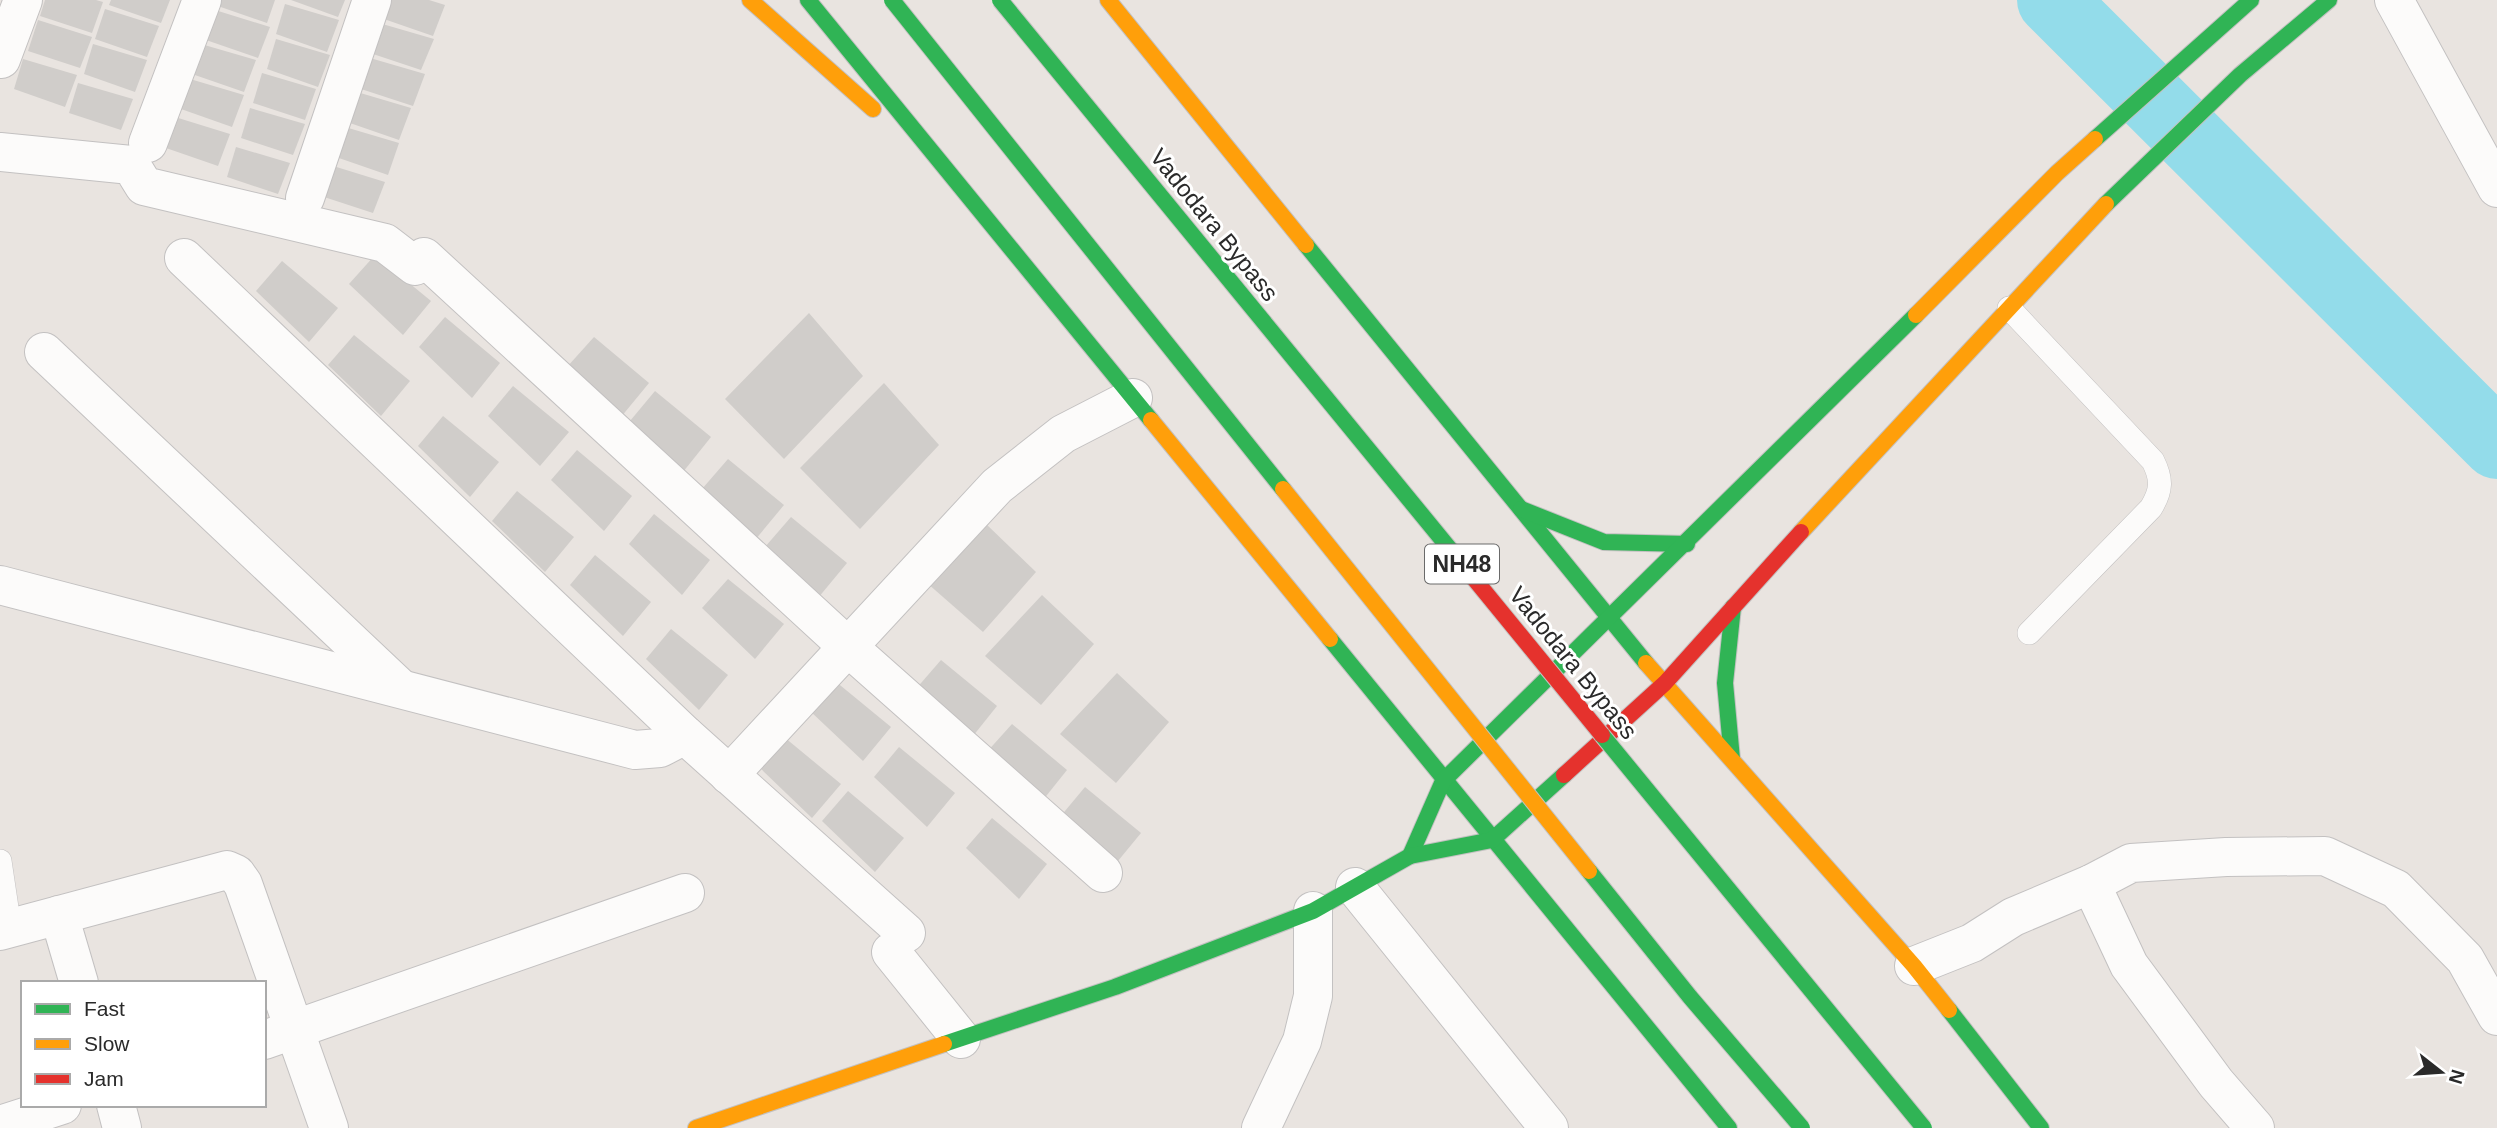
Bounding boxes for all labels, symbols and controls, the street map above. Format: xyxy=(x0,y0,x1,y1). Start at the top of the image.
street label: Vadodara Bypass xyxy=(1145,143,1284,306)
road number: NH48 xyxy=(1425,544,1499,584)
street label: Vadodara Bypass xyxy=(1504,581,1643,744)
legend xyxy=(21,981,266,1107)
text: Fast xyxy=(84,997,125,1020)
text: Slow xyxy=(84,1032,130,1055)
north arrow xyxy=(2406,1037,2476,1107)
text: Jam xyxy=(84,1067,124,1090)
text: N xyxy=(2445,1067,2469,1086)

